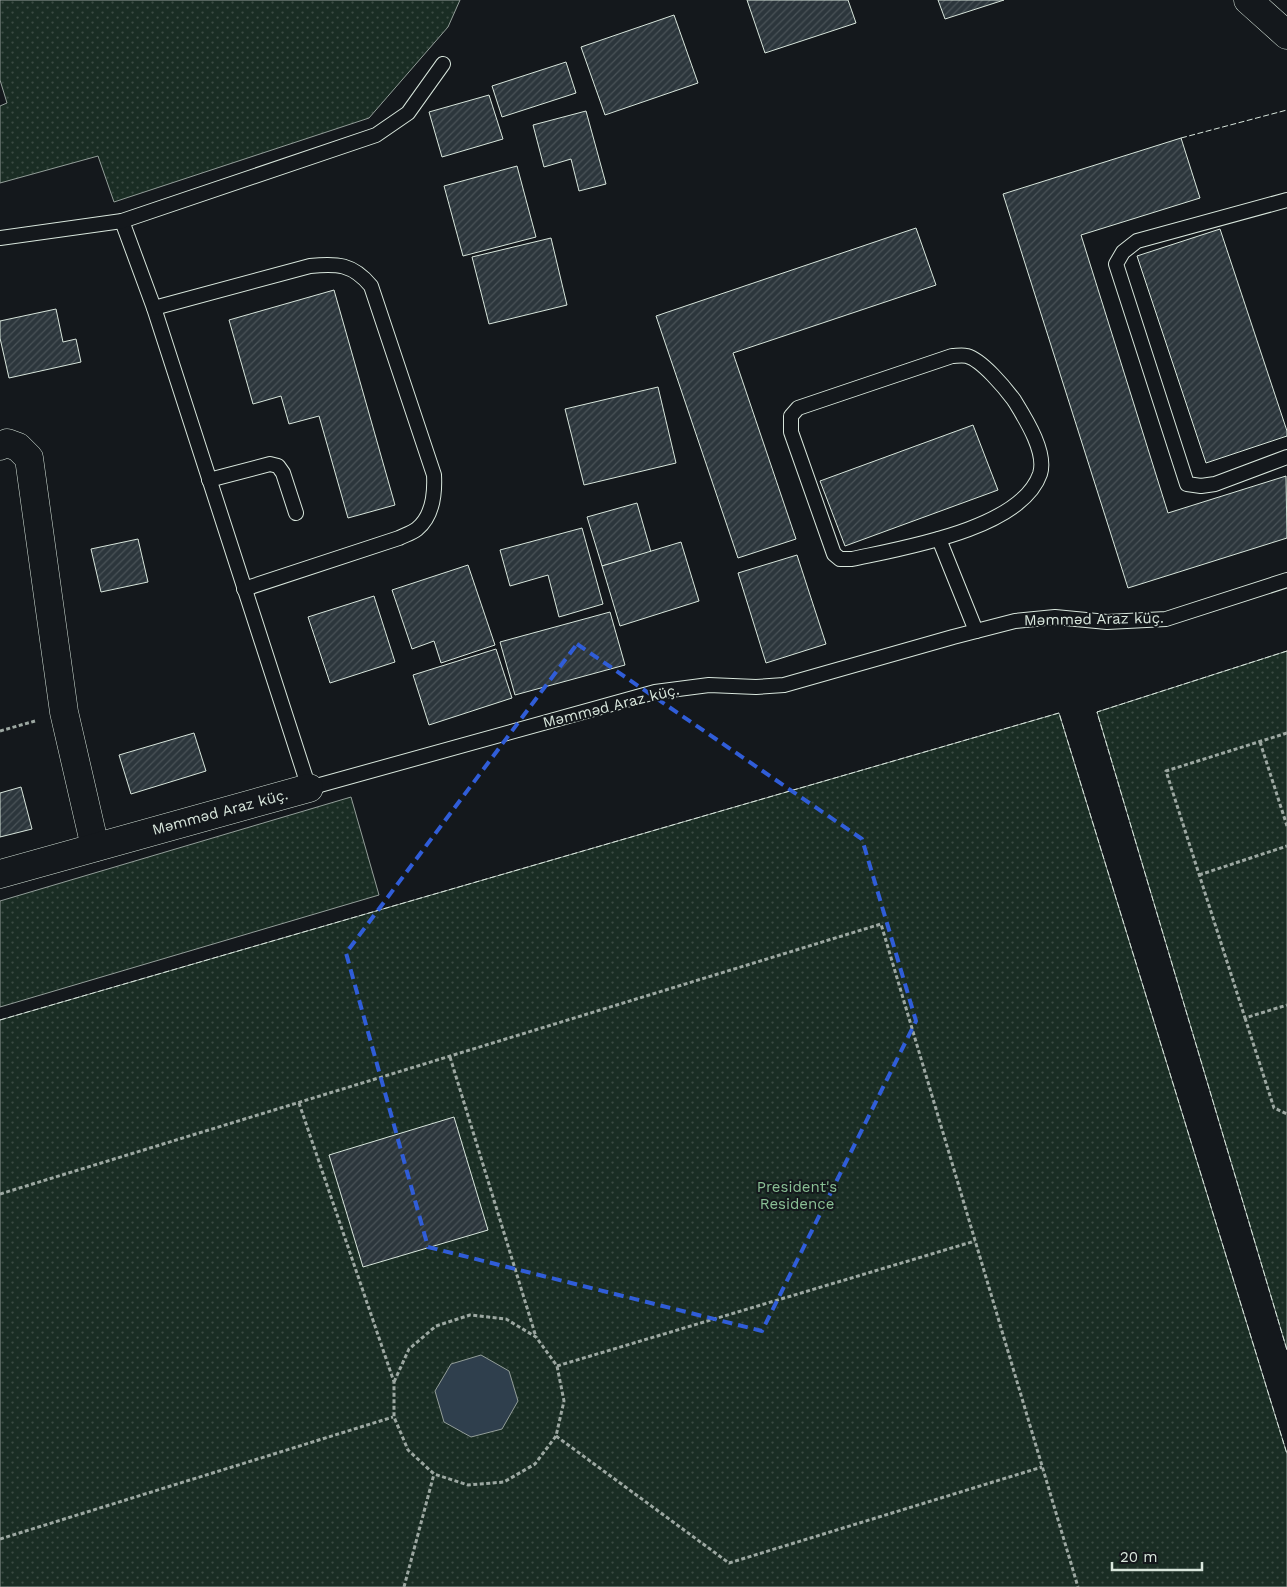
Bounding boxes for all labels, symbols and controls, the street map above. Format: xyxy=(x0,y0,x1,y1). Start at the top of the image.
street label: Məmməd Araz küç. xyxy=(1024,609,1164,629)
street label: Məmməd Araz küç. xyxy=(541,680,681,732)
street label: Məmməd Araz küç. xyxy=(150,785,290,839)
park label: President's Residence xyxy=(757,1178,837,1213)
scale bar xyxy=(1112,1540,1202,1572)
text: 20 m xyxy=(1120,1548,1158,1566)

